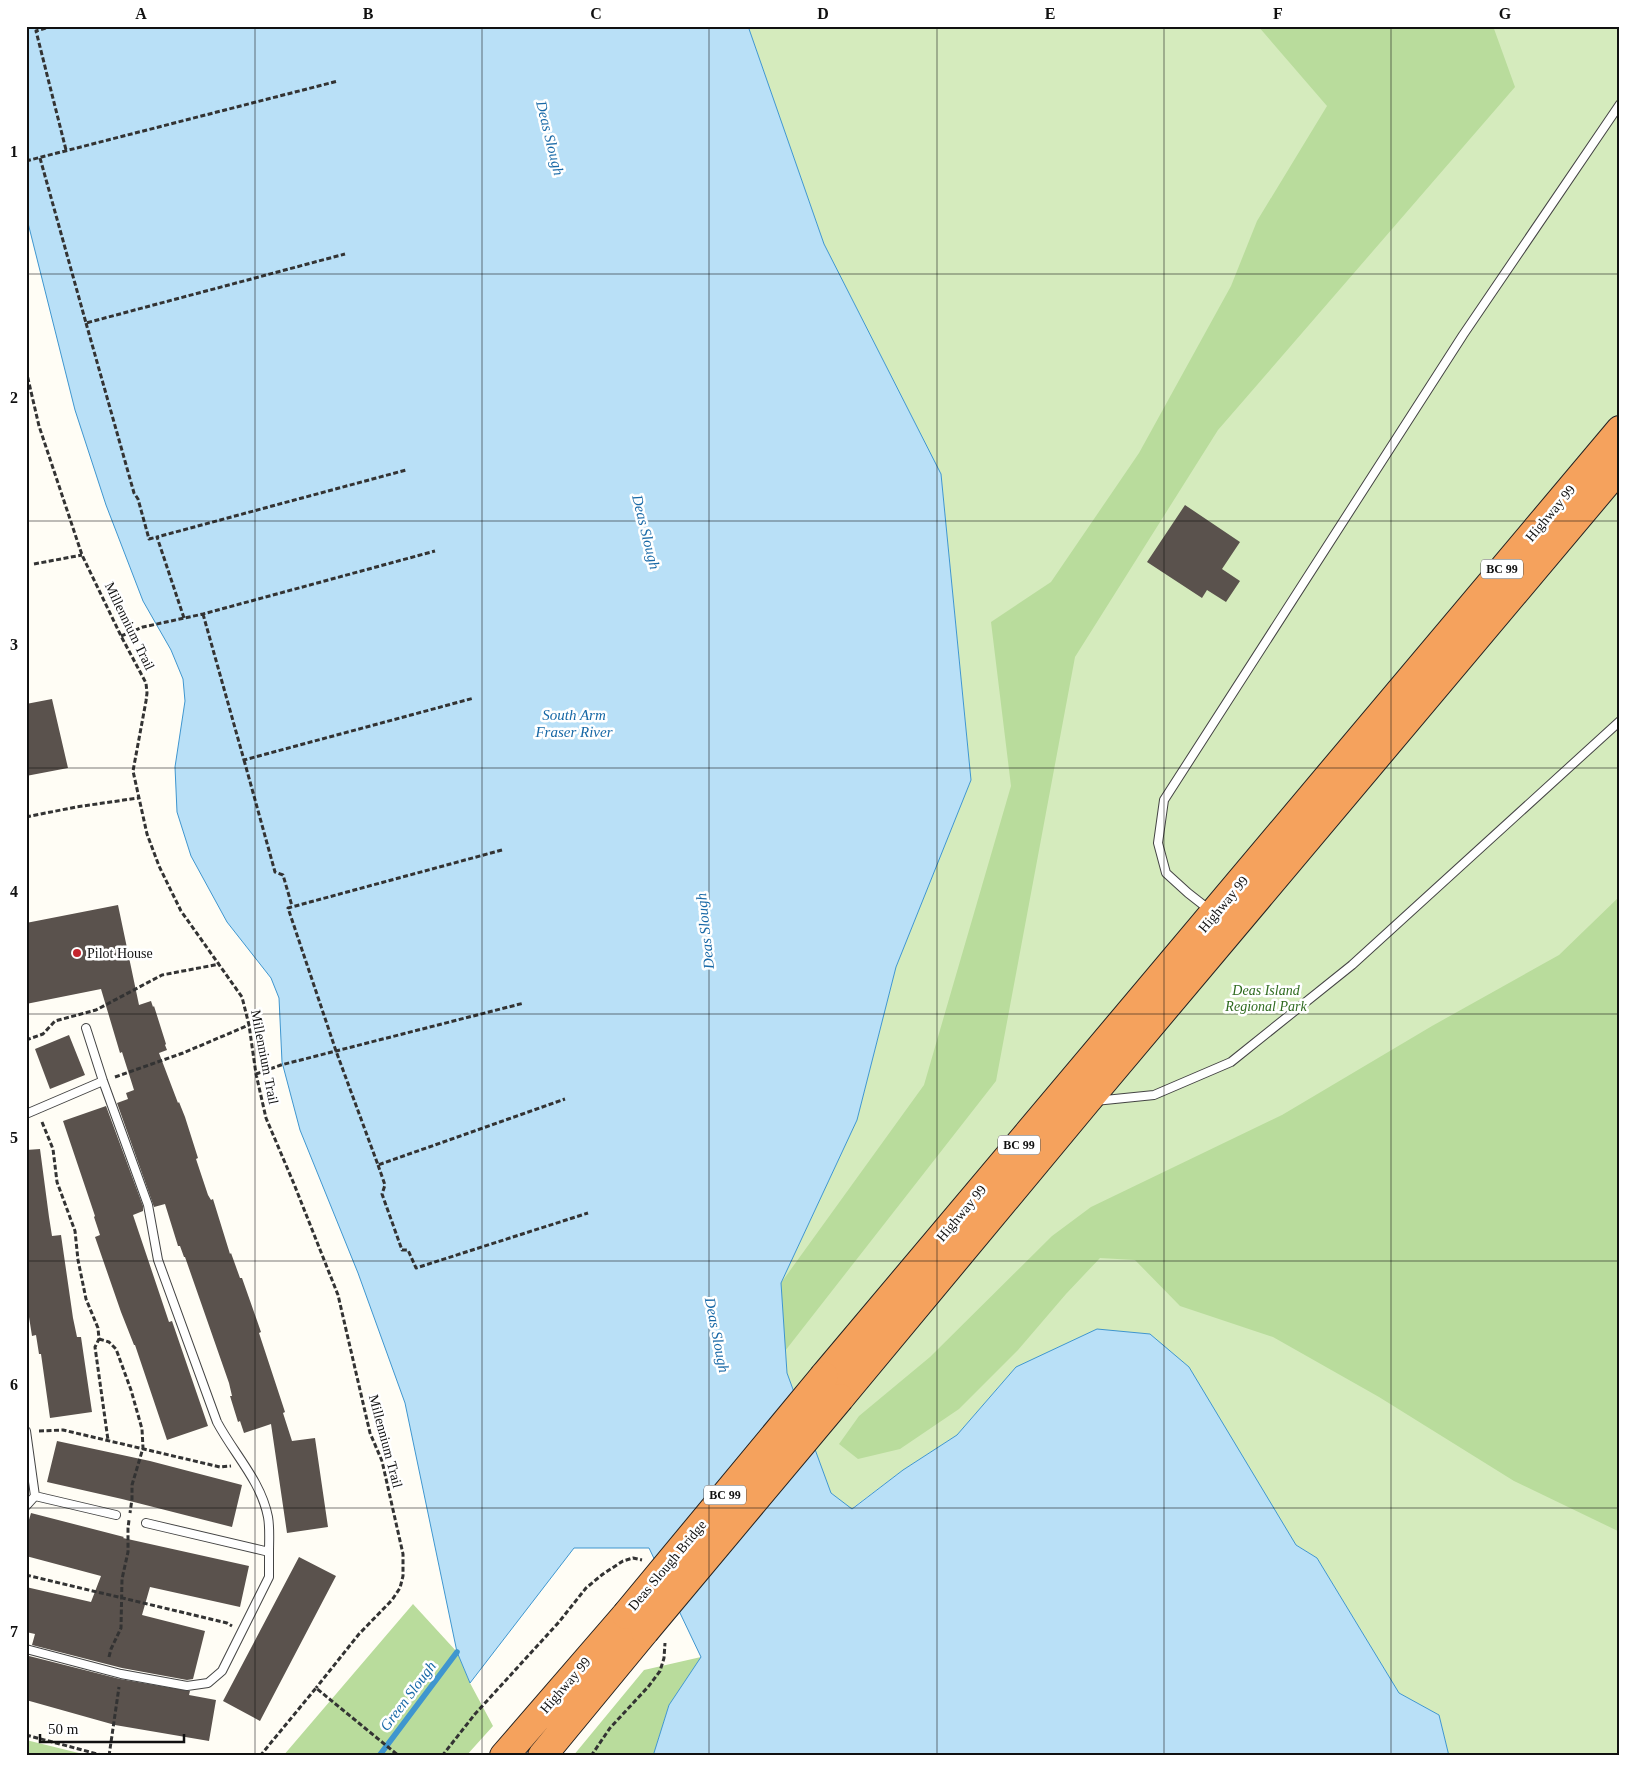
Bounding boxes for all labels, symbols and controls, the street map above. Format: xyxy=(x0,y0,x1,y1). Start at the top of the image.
text: A xyxy=(135,5,147,22)
text: B xyxy=(363,5,374,22)
text: C xyxy=(590,5,602,22)
text: D xyxy=(817,5,829,22)
text: E xyxy=(1045,5,1055,22)
text: F xyxy=(1273,5,1283,22)
text: G xyxy=(1499,5,1512,22)
water label: Deas Slough xyxy=(533,98,567,177)
text: 1 xyxy=(10,143,18,160)
text: 2 xyxy=(10,389,18,406)
street label: Highway 99 xyxy=(1523,482,1578,545)
water label: Deas Slough xyxy=(629,492,663,571)
road number: BC 99 xyxy=(1481,560,1523,578)
street label: Millennium Trail xyxy=(102,580,157,673)
text: 3 xyxy=(10,636,18,653)
water label: South Arm Fraser River xyxy=(534,707,613,740)
street label: Highway 99 xyxy=(1196,873,1251,936)
text: 4 xyxy=(10,883,18,900)
water label: Deas Slough xyxy=(693,892,717,971)
place label: Pilot House xyxy=(87,946,153,961)
marker: Pilot House xyxy=(71,947,83,959)
park label: Deas Island Regional Park xyxy=(1224,983,1307,1014)
street label: Millennium Trail xyxy=(248,1009,281,1106)
text: 5 xyxy=(10,1129,18,1146)
road number: BC 99 xyxy=(998,1136,1040,1154)
street label: Highway 99 xyxy=(934,1182,989,1245)
water label: Deas Slough xyxy=(702,1295,732,1374)
text: 6 xyxy=(10,1376,18,1393)
street label: Millennium Trail xyxy=(366,1393,405,1490)
road number: BC 99 xyxy=(704,1486,746,1504)
street label: Deas Slough Bridge xyxy=(625,1517,709,1613)
text: 7 xyxy=(10,1623,18,1640)
street label: Highway 99 xyxy=(537,1654,594,1716)
water label: Green Slough xyxy=(377,1658,439,1734)
scale bar xyxy=(40,1712,184,1744)
text: 50 m xyxy=(48,1721,79,1737)

